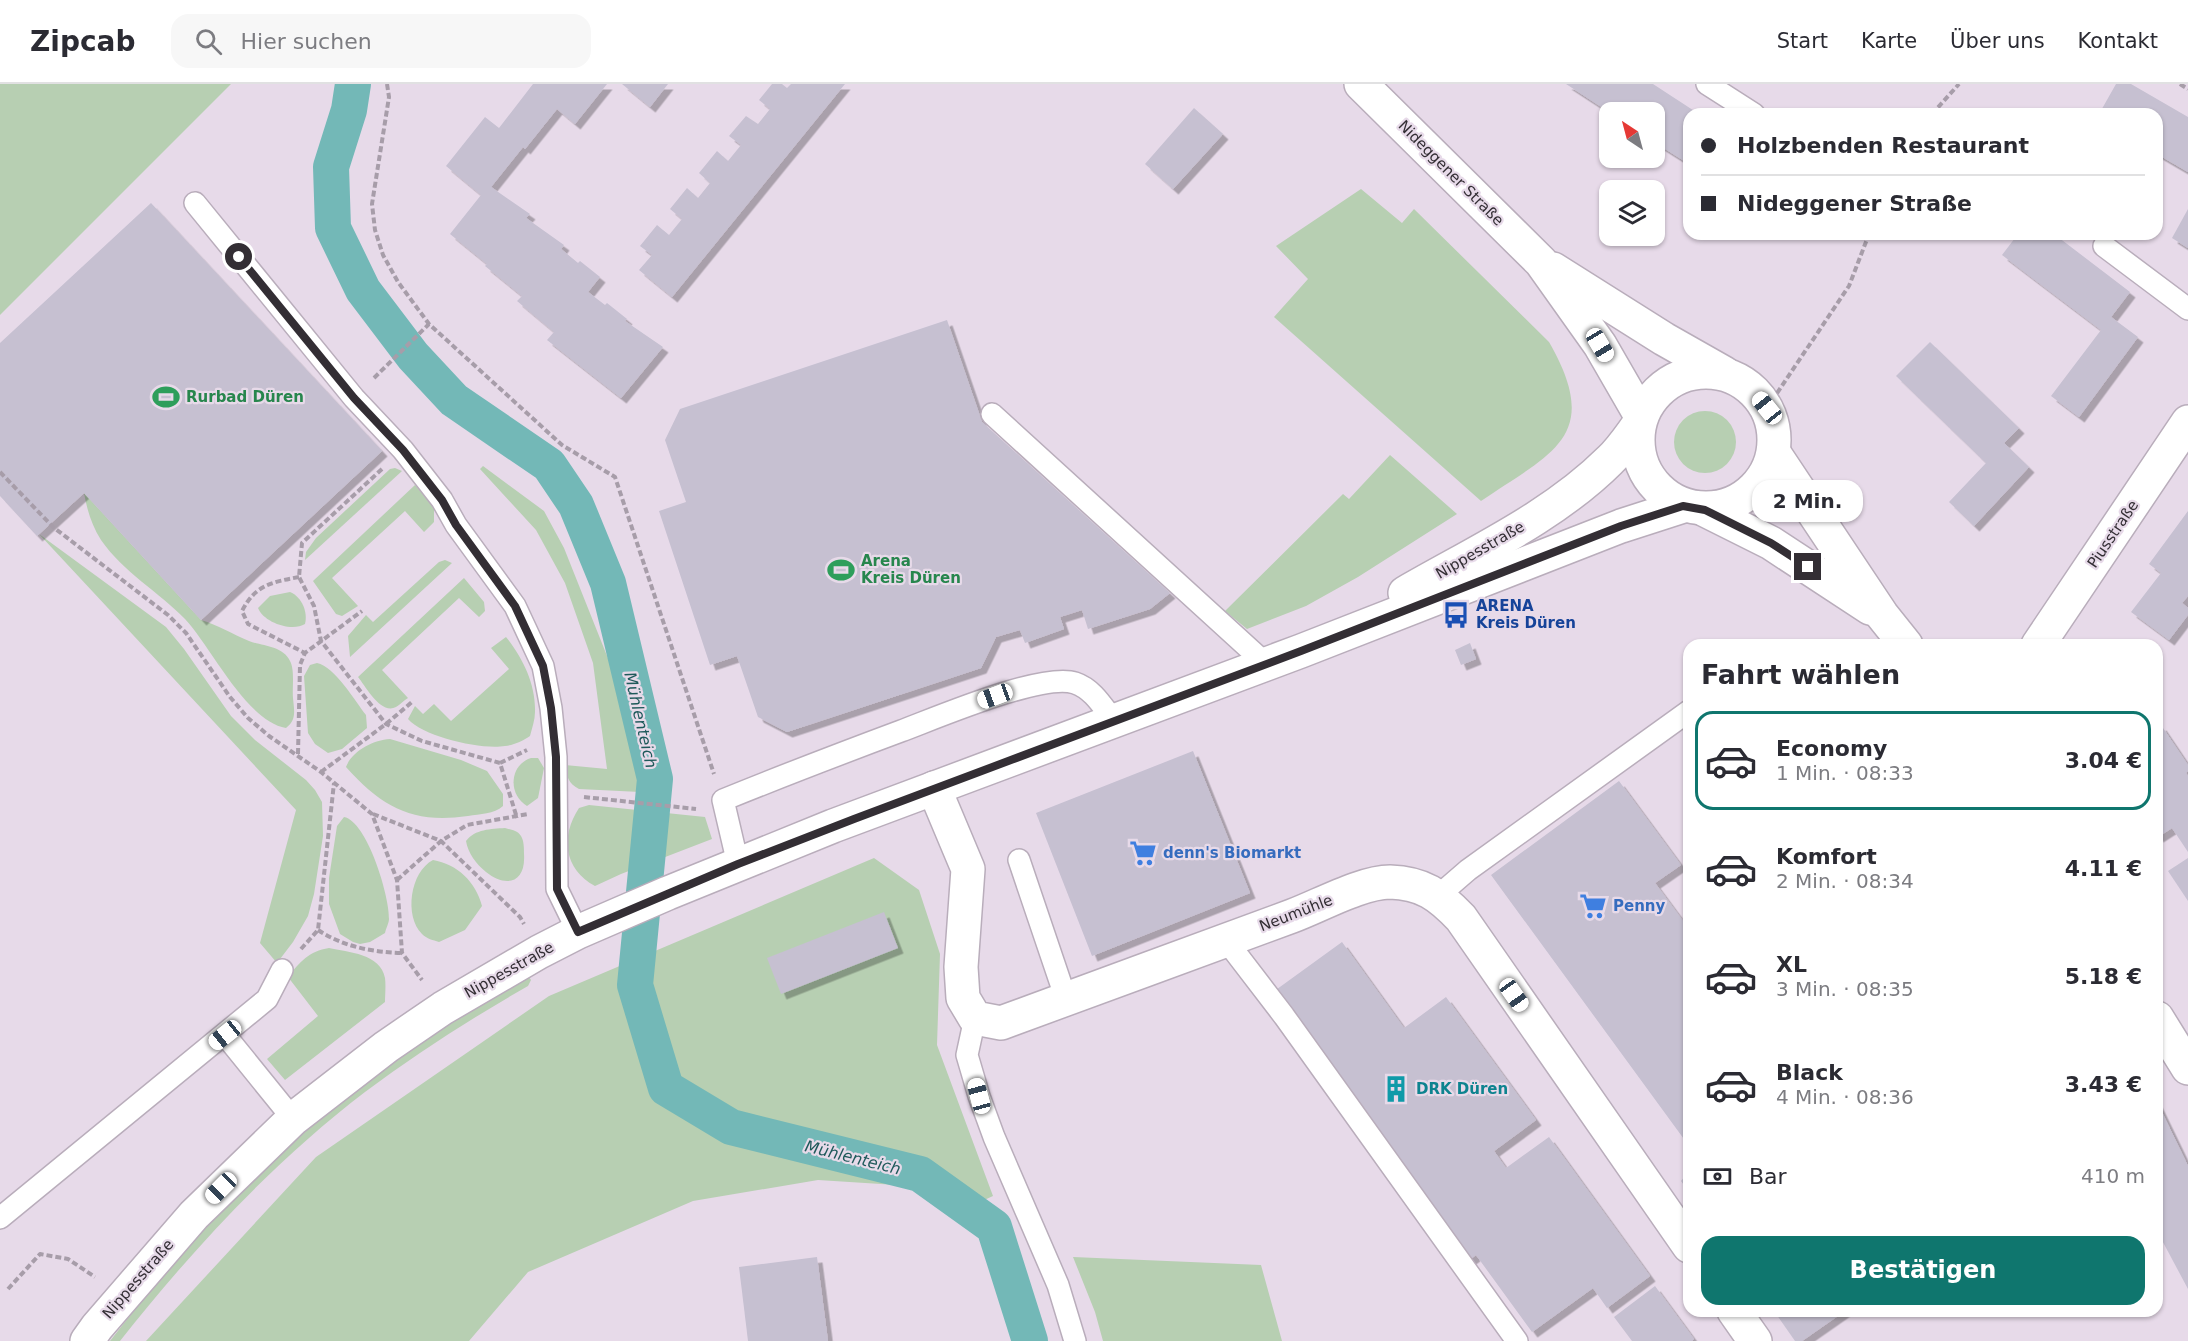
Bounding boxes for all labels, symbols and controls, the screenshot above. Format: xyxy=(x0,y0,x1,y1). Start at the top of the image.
search box xyxy=(171,14,591,68)
text: Zipcab xyxy=(30,25,135,58)
icon: search xyxy=(192,25,225,58)
text: Hier suchen xyxy=(240,29,372,54)
text: Start xyxy=(1777,29,1828,53)
text: Karte xyxy=(1861,29,1917,53)
text: Über uns xyxy=(1950,29,2045,53)
text: Kontakt xyxy=(2078,29,2158,53)
north arrow xyxy=(1599,102,1665,168)
map controls xyxy=(1599,102,1665,246)
street label: Nideggener Straße xyxy=(1395,117,1507,229)
text: Holzbenden Restaurant xyxy=(1737,133,2029,158)
button: layers xyxy=(1599,180,1665,246)
text: Nideggener Straße xyxy=(1737,191,1972,216)
route start xyxy=(225,243,252,270)
car xyxy=(1583,325,1617,365)
sports icon: Rurbad Düren xyxy=(151,382,181,412)
place label: Rurbad Düren xyxy=(186,388,304,406)
car xyxy=(1749,388,1785,428)
callout: 2 Min. xyxy=(1752,480,1864,522)
text: 2 Min. xyxy=(1773,489,1842,513)
street label: Piusstraße xyxy=(2084,497,2142,571)
street label: Nippesstraße xyxy=(1433,517,1527,583)
place label: Arena Kreis Düren xyxy=(861,552,961,587)
route end xyxy=(1794,553,1821,580)
sports icon: Arena Kreis Düren xyxy=(826,555,856,585)
place label: ARENA Kreis Düren xyxy=(1476,597,1576,632)
bus stop icon: ARENA Kreis Düren xyxy=(1441,600,1471,630)
text: Fahrt wählen xyxy=(1701,659,1900,690)
water label: Mühlenteich xyxy=(620,670,661,770)
car xyxy=(975,681,1015,711)
icon: car xyxy=(1704,734,1758,788)
text: Economy xyxy=(1776,736,1887,761)
text: 3.04 € xyxy=(2065,748,2142,773)
text: 1 Min. · 08:33 xyxy=(1776,761,1914,785)
supermarket icon: denn's Biomarkt xyxy=(1128,838,1158,868)
icon: car xyxy=(1704,842,1758,896)
place label: denn's Biomarkt xyxy=(1163,844,1301,862)
text: Komfort xyxy=(1776,844,1877,869)
text: 4.11 € xyxy=(2065,856,2142,881)
text: 2 Min. · 08:34 xyxy=(1776,869,1914,893)
street label: Neumühle xyxy=(1257,891,1335,935)
supermarket icon: Penny xyxy=(1578,891,1608,921)
place label: Penny xyxy=(1613,897,1666,915)
street label: Nippesstraße xyxy=(461,938,557,1002)
icon: car xyxy=(1704,950,1758,1004)
text: XL xyxy=(1776,952,1807,977)
text: 5.18 € xyxy=(2065,964,2142,989)
car xyxy=(1496,975,1532,1015)
text: 3 Min. · 08:35 xyxy=(1776,977,1914,1001)
car xyxy=(205,1017,245,1053)
icon: car xyxy=(1704,1058,1758,1112)
text: Black xyxy=(1776,1060,1843,1085)
text: 3.43 € xyxy=(2065,1072,2142,1097)
building icon: DRK Düren xyxy=(1381,1074,1411,1104)
car xyxy=(966,1076,992,1116)
place label: DRK Düren xyxy=(1416,1080,1508,1098)
text: 4 Min. · 08:36 xyxy=(1776,1085,1914,1109)
water label: Mühlenteich xyxy=(803,1136,903,1179)
icon: cash xyxy=(1701,1160,1734,1193)
text: Bar xyxy=(1749,1164,1787,1189)
text: 410 m xyxy=(2081,1164,2145,1188)
car xyxy=(202,1169,240,1207)
street label: Nippesstraße xyxy=(99,1236,177,1322)
button: Bestätigen xyxy=(1701,1236,2145,1305)

